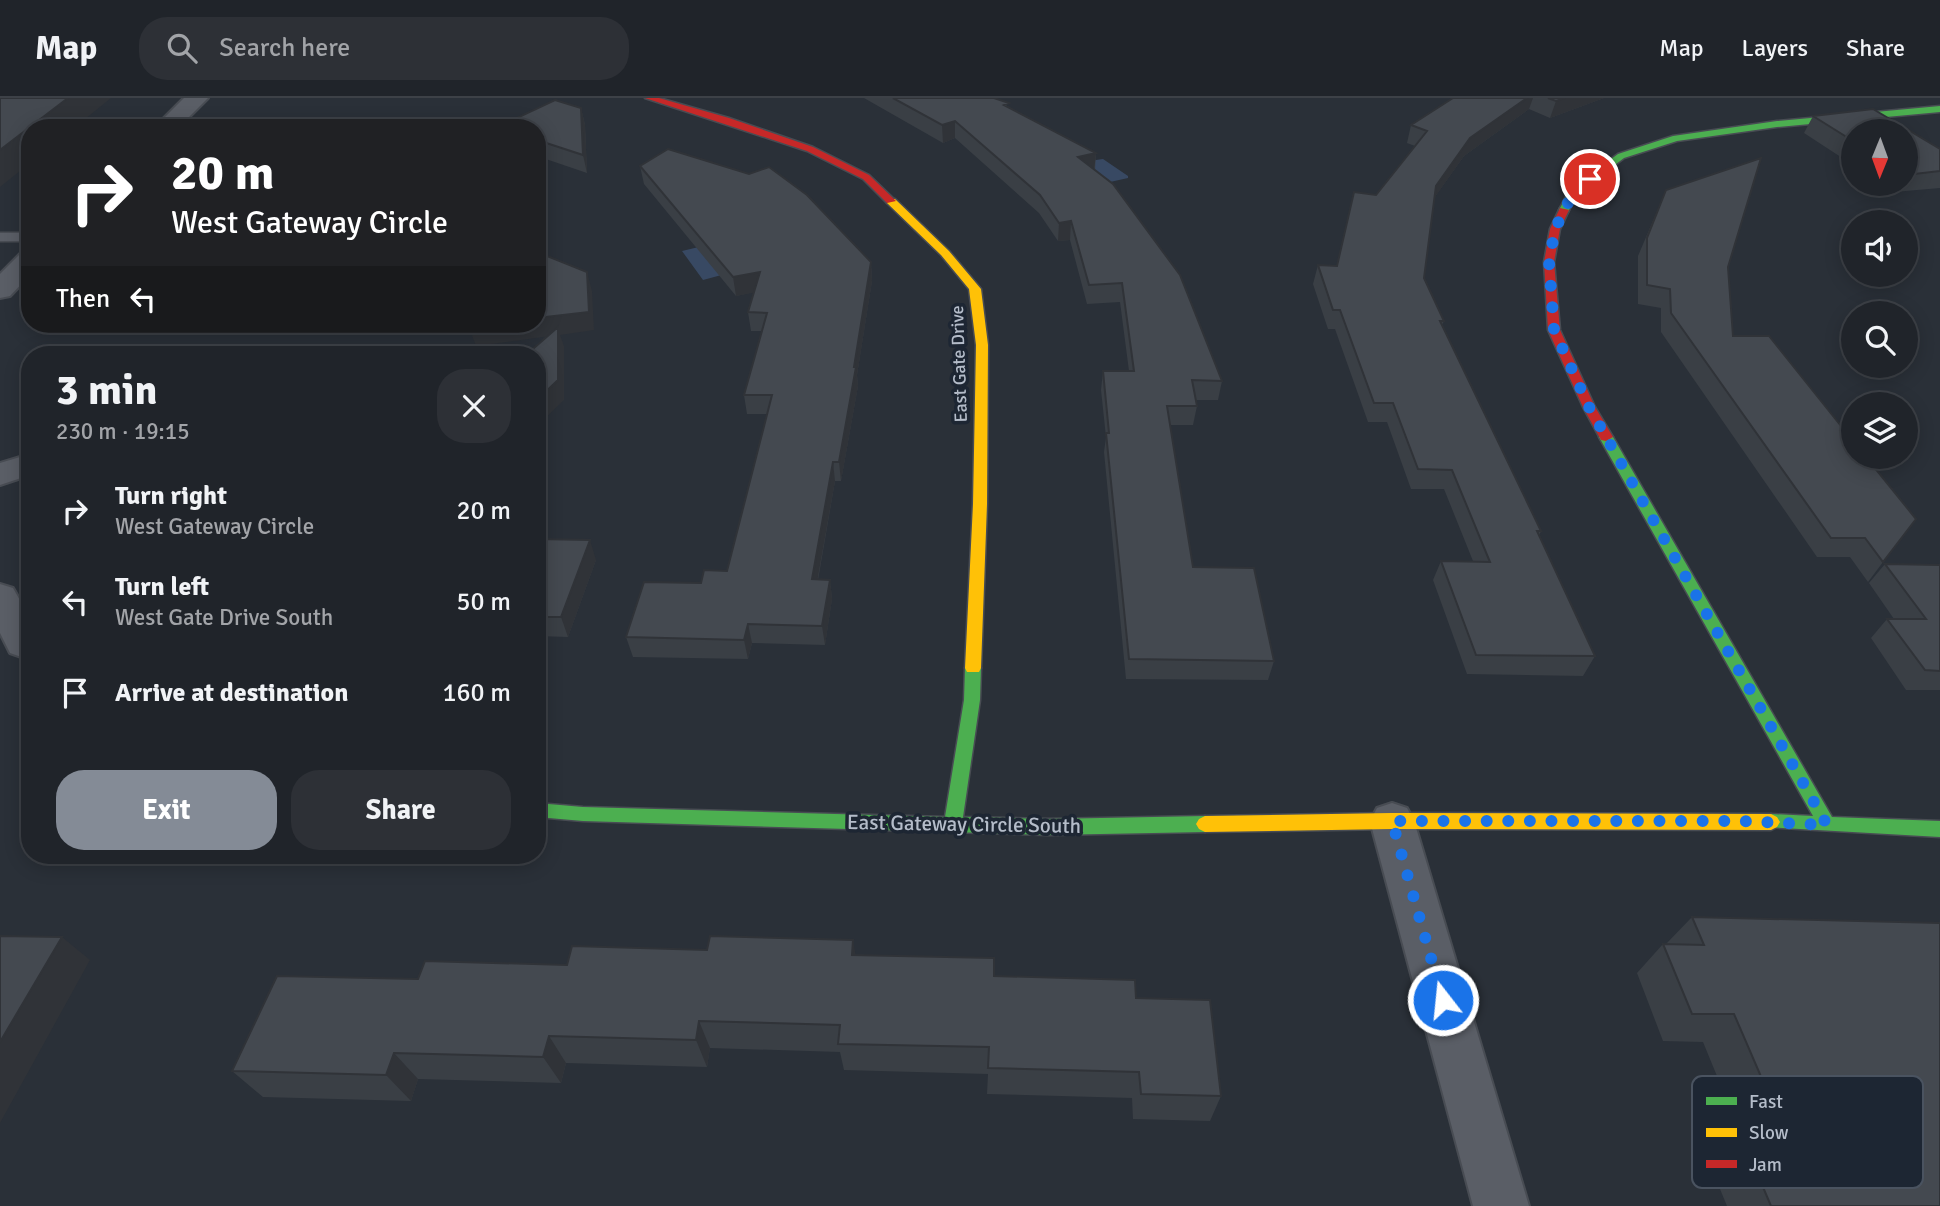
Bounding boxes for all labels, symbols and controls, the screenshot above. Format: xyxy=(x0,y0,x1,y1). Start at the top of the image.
search box xyxy=(139,17,629,80)
text: Map xyxy=(35,28,97,69)
icon: search xyxy=(163,29,201,67)
text: Search here xyxy=(219,32,350,64)
text: Map xyxy=(1659,33,1704,63)
text: Layers xyxy=(1742,33,1808,63)
text: Share xyxy=(1846,33,1905,63)
north arrow xyxy=(1841,119,1918,196)
map controls xyxy=(1841,119,1918,469)
text: 20 m xyxy=(171,143,274,203)
icon: right xyxy=(56,147,147,238)
pin xyxy=(1560,149,1620,209)
icon: arrive xyxy=(1571,160,1609,198)
text: West Gateway Circle xyxy=(171,203,448,242)
button: sound xyxy=(1841,210,1918,287)
icon: left xyxy=(124,280,162,318)
text: Then xyxy=(56,283,110,315)
button: search xyxy=(1841,301,1918,378)
street label: East Gate Drive xyxy=(946,305,972,423)
text: 3 min xyxy=(56,365,157,416)
button: close xyxy=(437,369,511,443)
button: layers xyxy=(1841,392,1918,469)
text: 230 m · 19:15 xyxy=(56,417,190,446)
text: Turn right xyxy=(115,480,227,512)
icon: right xyxy=(56,492,94,530)
text: 20 m xyxy=(456,495,511,527)
text: West Gateway Circle xyxy=(115,512,314,541)
text: Turn left xyxy=(115,571,209,603)
icon: left xyxy=(56,583,94,621)
text: 50 m xyxy=(456,586,511,618)
text: West Gate Drive South xyxy=(115,603,333,632)
icon: arrive xyxy=(56,674,94,712)
text: Arrive at destination xyxy=(115,677,348,709)
text: 160 m xyxy=(442,677,511,709)
button: Exit xyxy=(56,770,277,850)
button: Share xyxy=(291,770,511,850)
street label: East Gateway Circle South xyxy=(847,809,1081,839)
position arrow xyxy=(1406,963,1480,1037)
legend xyxy=(1692,1076,1923,1188)
text: Fast xyxy=(1749,1090,1783,1114)
text: Slow xyxy=(1749,1121,1789,1145)
text: Jam xyxy=(1749,1153,1782,1177)

